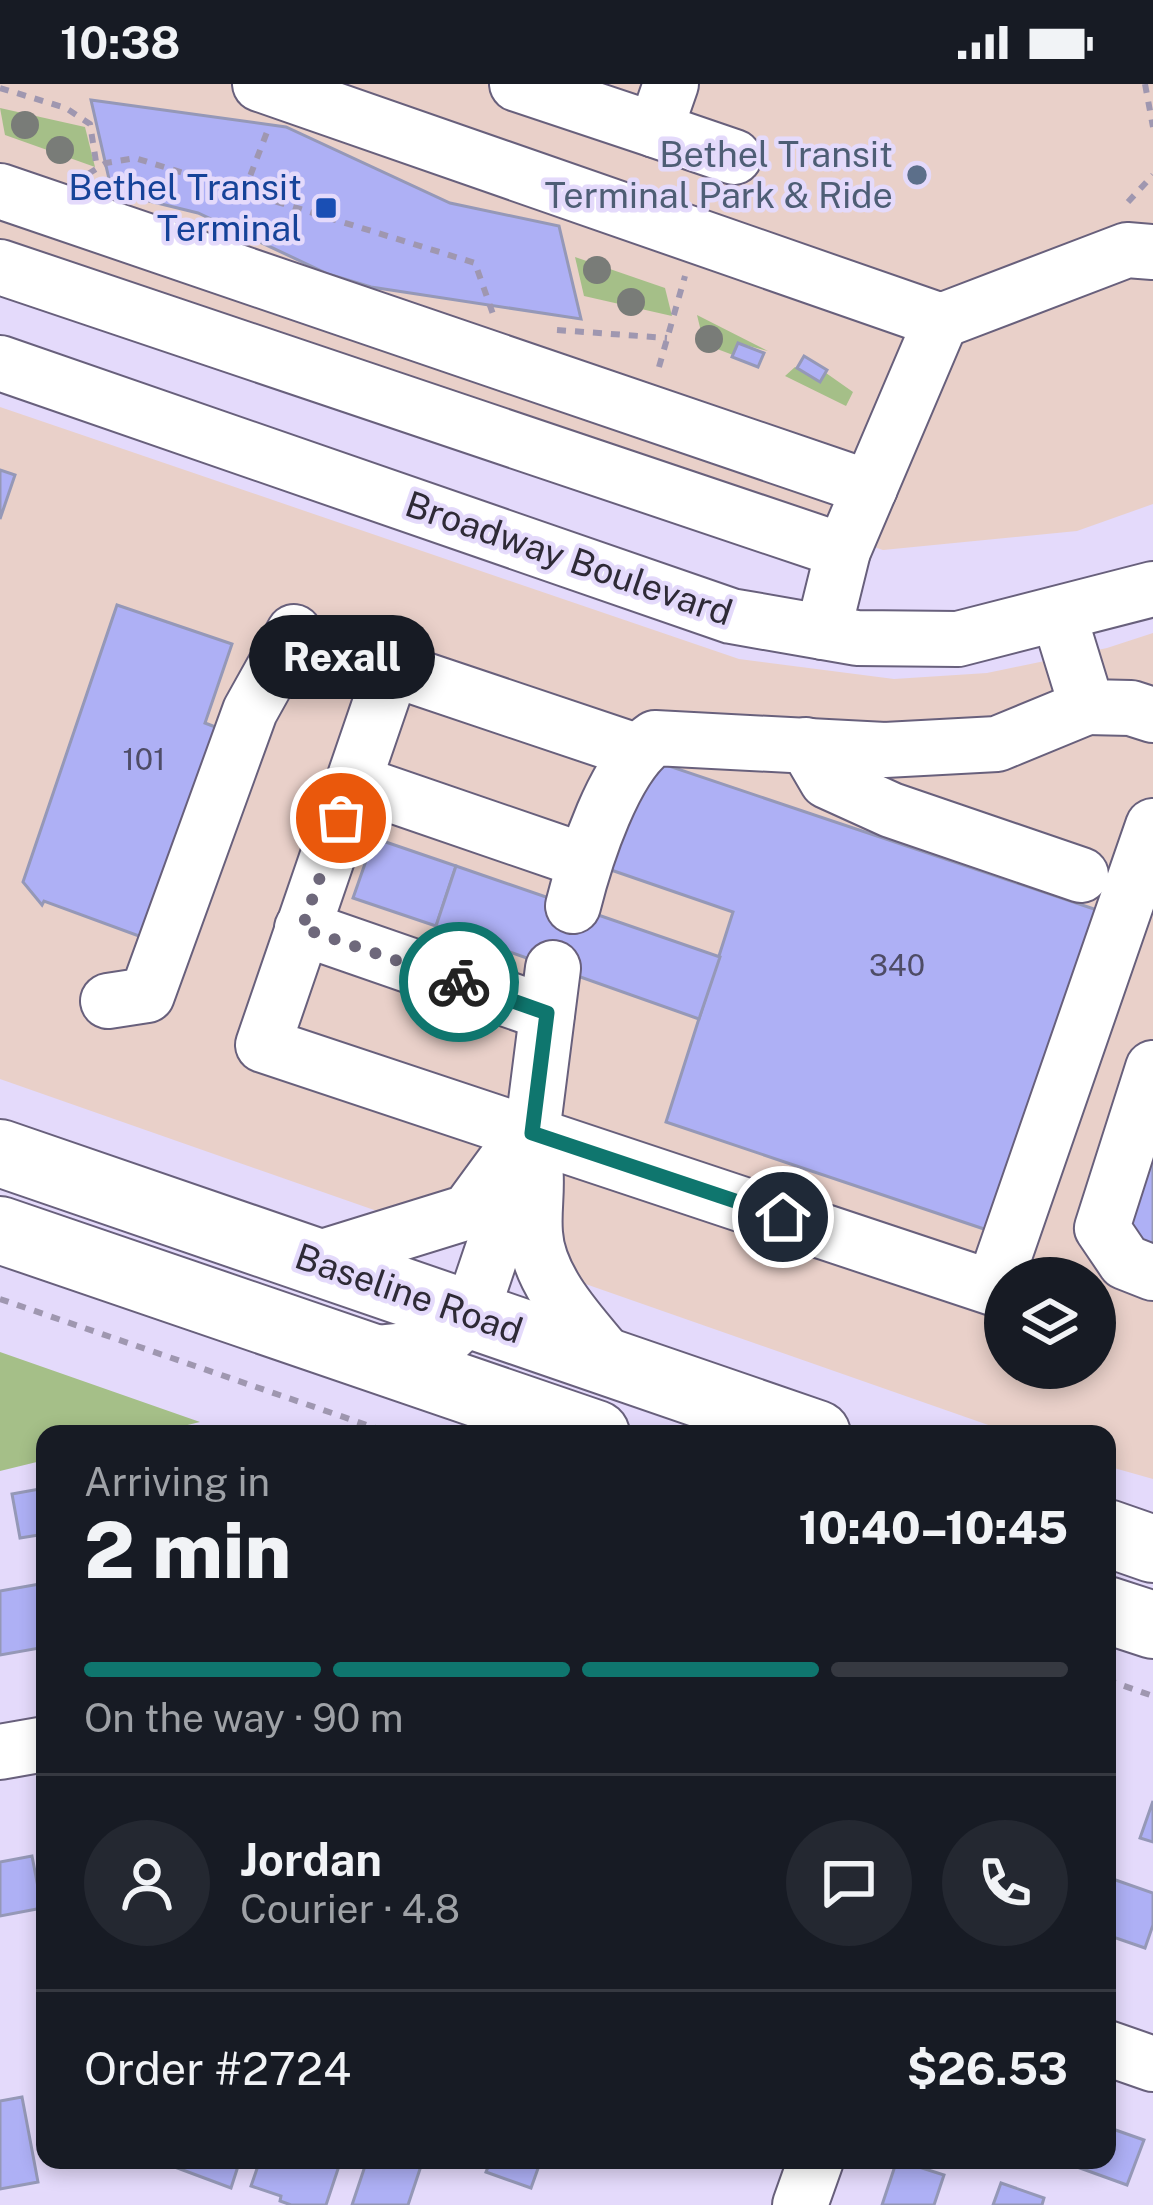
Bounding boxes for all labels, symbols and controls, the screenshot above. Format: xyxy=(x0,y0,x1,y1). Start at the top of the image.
text: 10:38 xyxy=(60,16,180,69)
place label: Bethel Transit Terminal Park & Ride xyxy=(544,133,893,216)
marker: Bethel Transit Terminal Park & Ride xyxy=(904,162,930,188)
place label: Bethel Transit Terminal xyxy=(68,166,302,249)
marker: Bethel Transit Terminal xyxy=(313,195,339,221)
street label: Broadway Boulevard xyxy=(400,482,738,634)
callout: Rexall xyxy=(248,614,434,698)
text: Rexall xyxy=(283,634,401,680)
house number: 101 xyxy=(123,741,165,777)
pin xyxy=(290,767,392,869)
icon: bag xyxy=(308,785,374,851)
courier xyxy=(399,922,519,1042)
house number: 340 xyxy=(869,947,925,983)
icon: bike xyxy=(426,949,492,1015)
pin xyxy=(732,1166,834,1268)
icon: home xyxy=(750,1184,816,1250)
street label: Baseline Road xyxy=(290,1235,528,1351)
map controls xyxy=(984,1257,1116,1389)
button: layers xyxy=(984,1257,1116,1389)
text: Arriving in xyxy=(84,1459,270,1505)
text: 10:40–10:45 xyxy=(798,1501,1068,1554)
text: 2 min xyxy=(84,1504,291,1596)
text: On the way · 90 m xyxy=(84,1695,403,1741)
button: person xyxy=(84,1820,210,1946)
button: chat xyxy=(786,1820,912,1946)
button: phone xyxy=(942,1820,1068,1946)
text: Jordan xyxy=(240,1833,382,1886)
text: Courier · 4.8 xyxy=(240,1886,460,1932)
text: Order #2724 xyxy=(84,2042,351,2095)
text: $26.53 xyxy=(907,2042,1068,2095)

